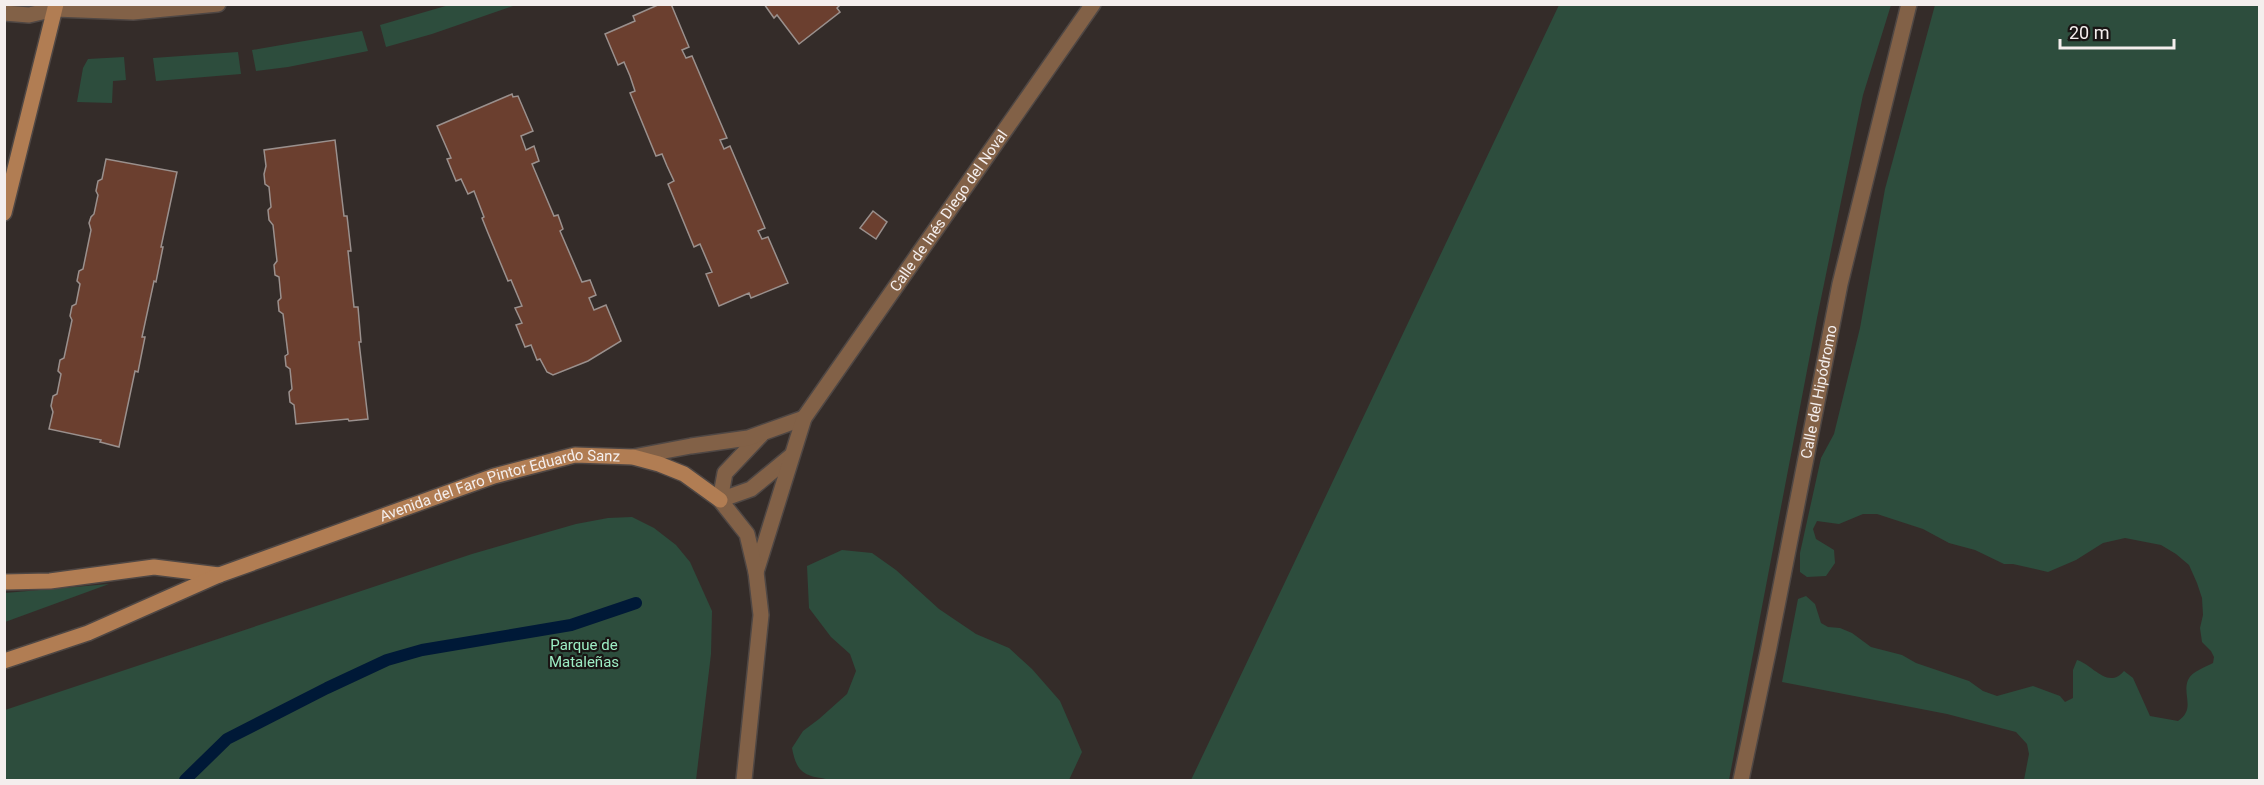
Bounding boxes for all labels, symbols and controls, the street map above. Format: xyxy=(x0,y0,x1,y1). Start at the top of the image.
scale bar xyxy=(2060,12,2174,50)
text: 20 m xyxy=(2069,22,2109,43)
street label: Calle de Inés Diego del Noval xyxy=(886,126,1011,295)
street label: Calle del Hipódromo xyxy=(1797,323,1841,460)
street label: Avenida del Faro Pintor Eduardo Sanz xyxy=(377,446,620,525)
park label: Parque de Mataleñas xyxy=(549,636,619,671)

